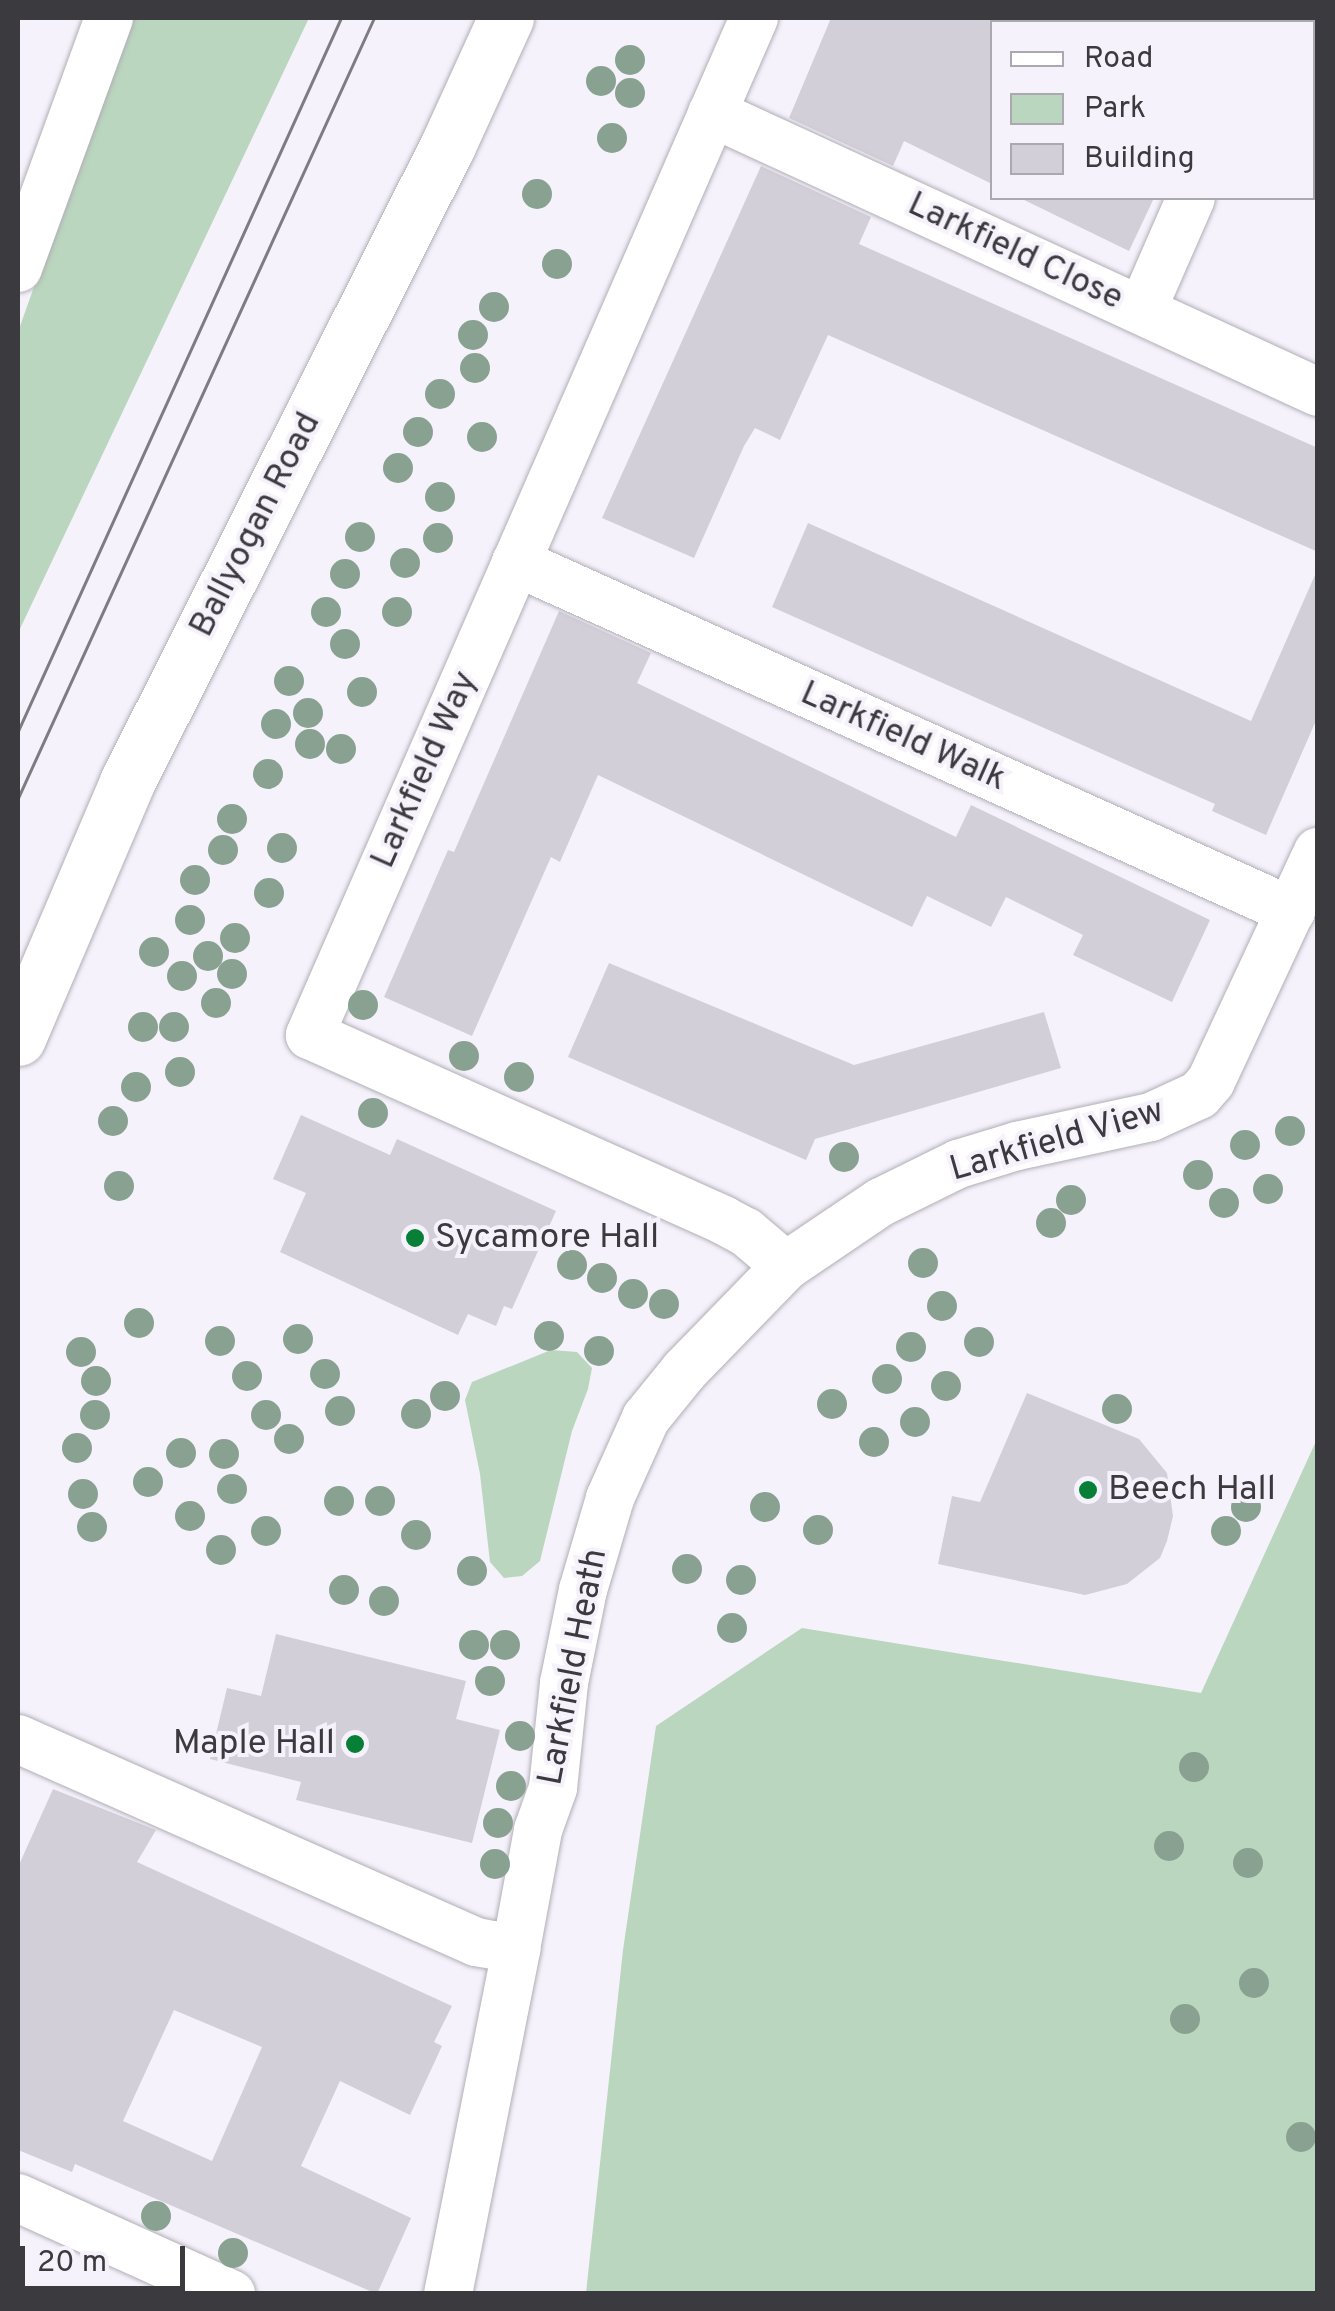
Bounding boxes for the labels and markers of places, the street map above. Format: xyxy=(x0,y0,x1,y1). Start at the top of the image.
place label: Sycamore Hall xyxy=(435,1217,659,1259)
marker: Sycamore Hall xyxy=(404,1227,426,1249)
place label: Beech Hall xyxy=(1108,1469,1276,1511)
marker: Beech Hall xyxy=(1077,1479,1099,1501)
place label: Maple Hall xyxy=(173,1723,335,1765)
marker: Maple Hall xyxy=(344,1733,366,1755)

